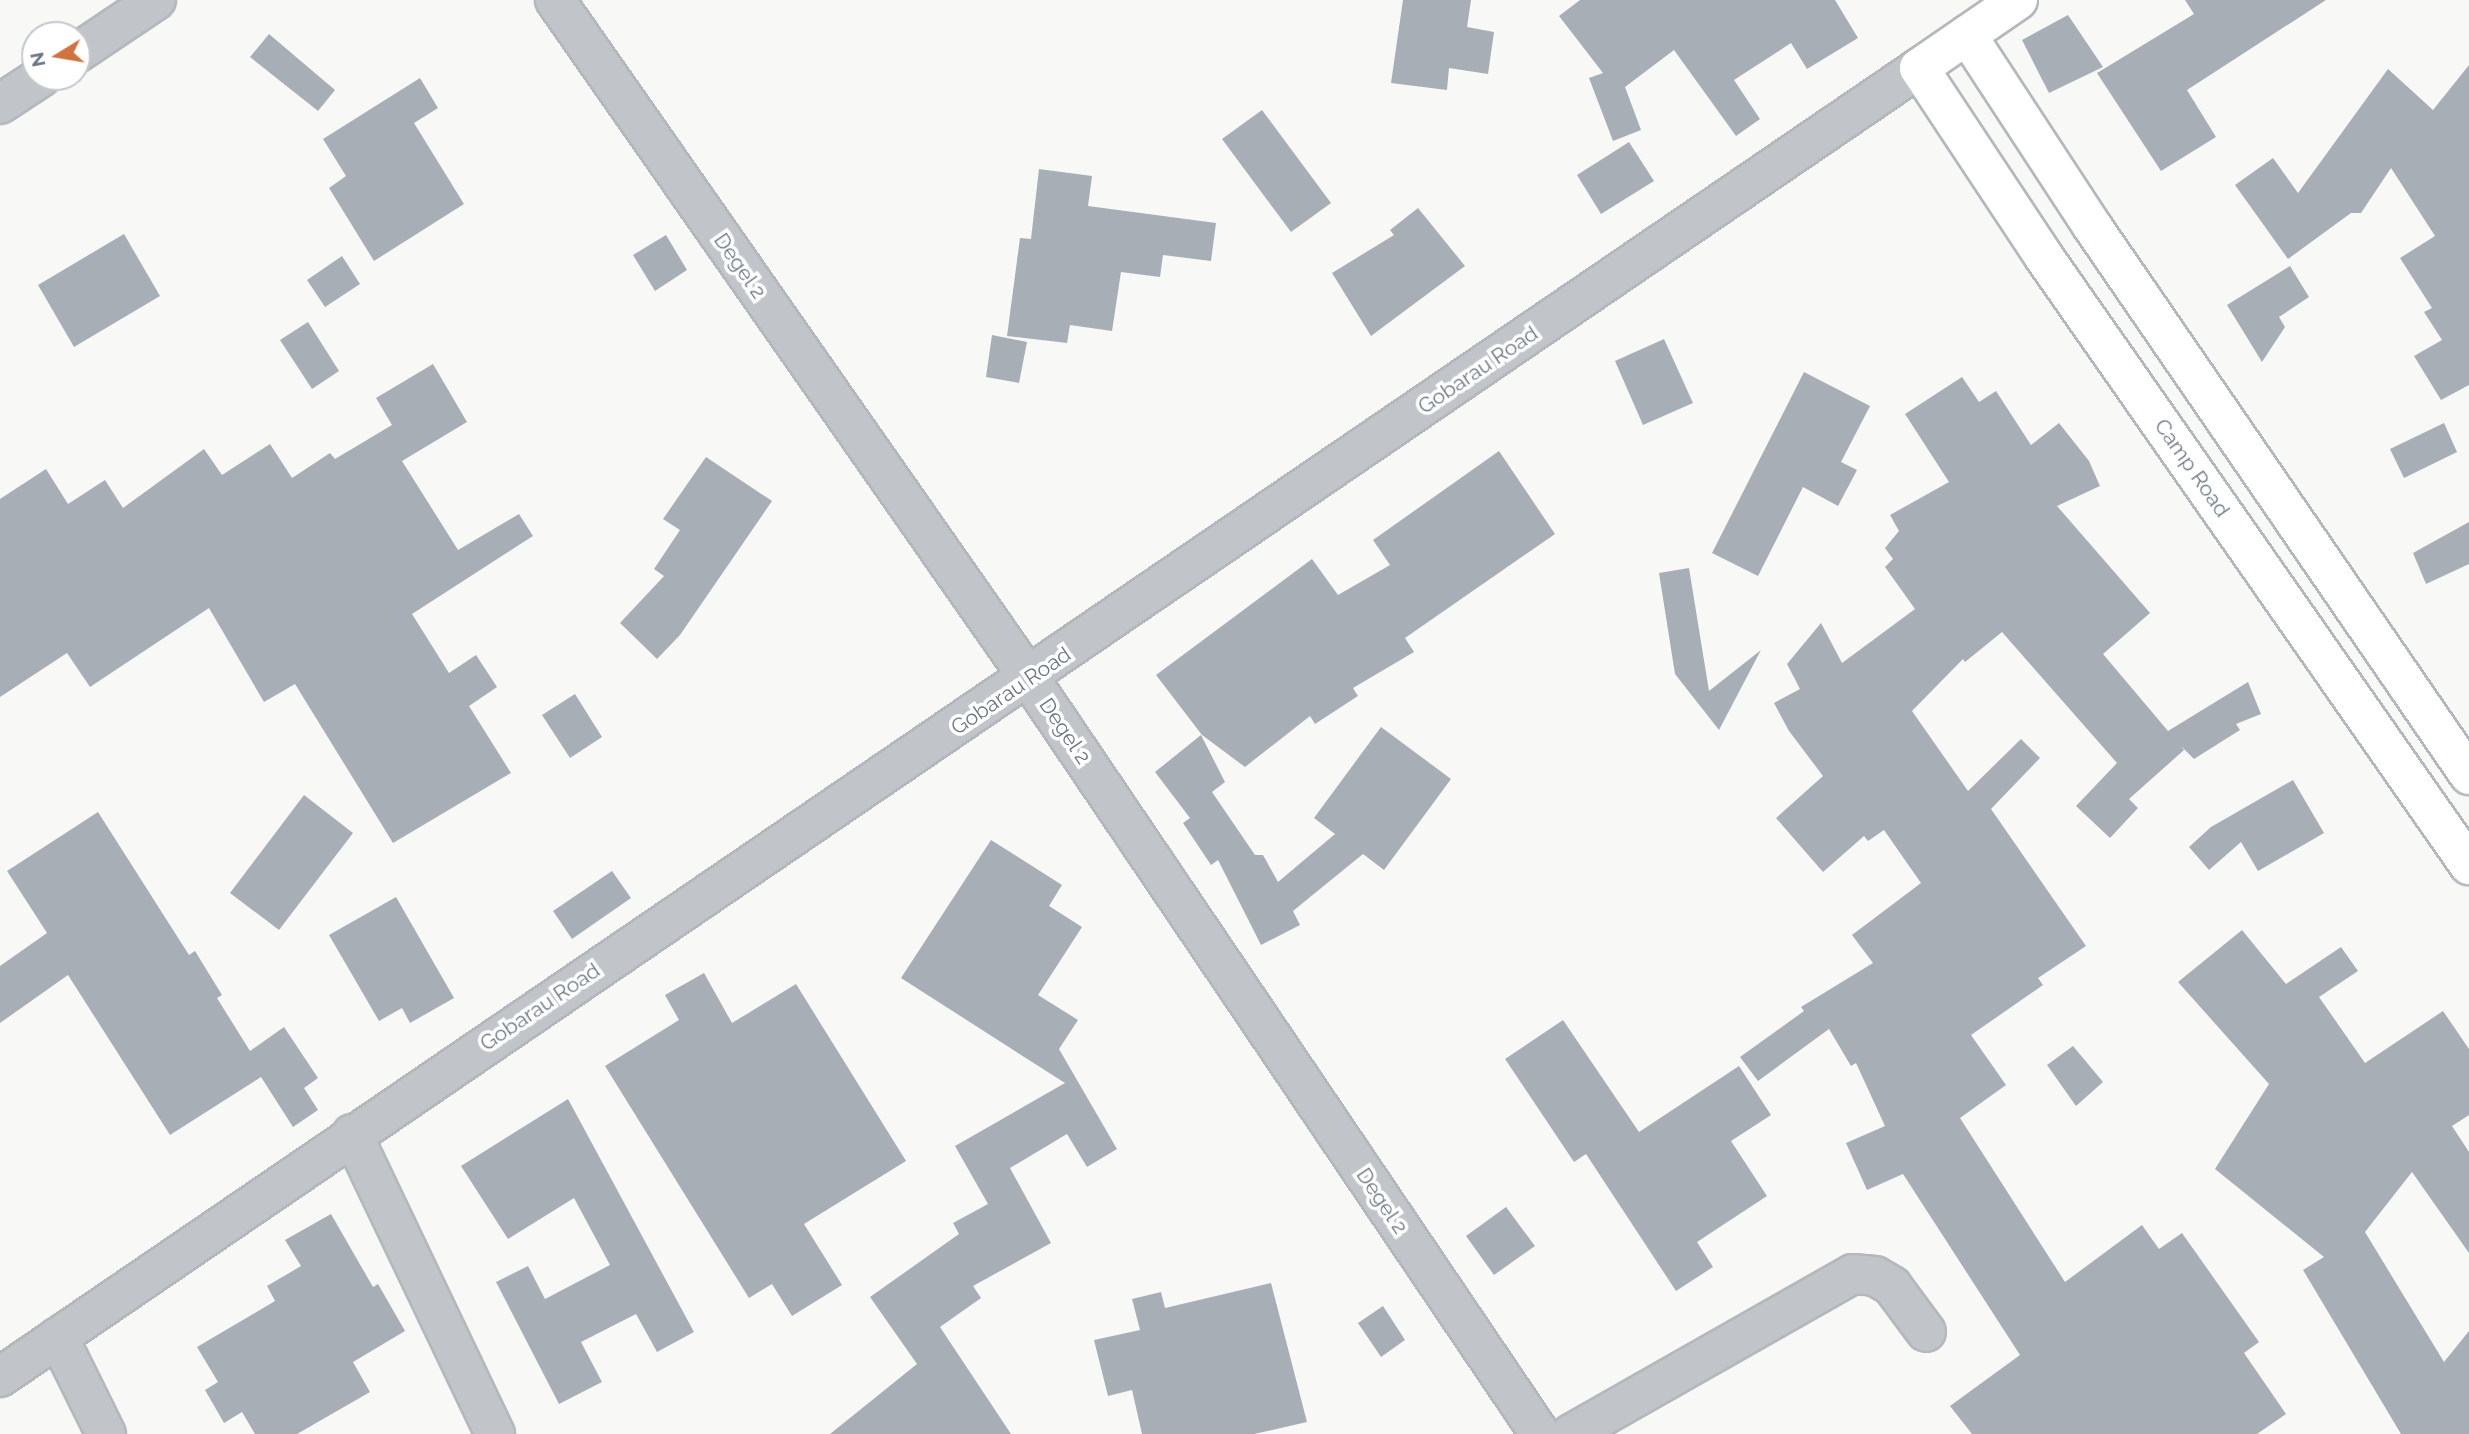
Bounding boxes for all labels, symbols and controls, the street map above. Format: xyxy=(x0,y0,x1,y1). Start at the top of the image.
north arrow xyxy=(21,21,91,91)
text: N xyxy=(25,50,50,69)
street label: Degel 2 xyxy=(708,228,772,304)
street label: Gobarau Road xyxy=(1413,321,1543,419)
street label: Camp Road xyxy=(2149,414,2235,522)
street label: Gobarau Road xyxy=(946,642,1076,740)
street label: Degel 2 xyxy=(1034,693,1096,769)
street label: Gobarau Road xyxy=(475,958,605,1056)
street label: Degel 2 xyxy=(1351,1163,1413,1239)

